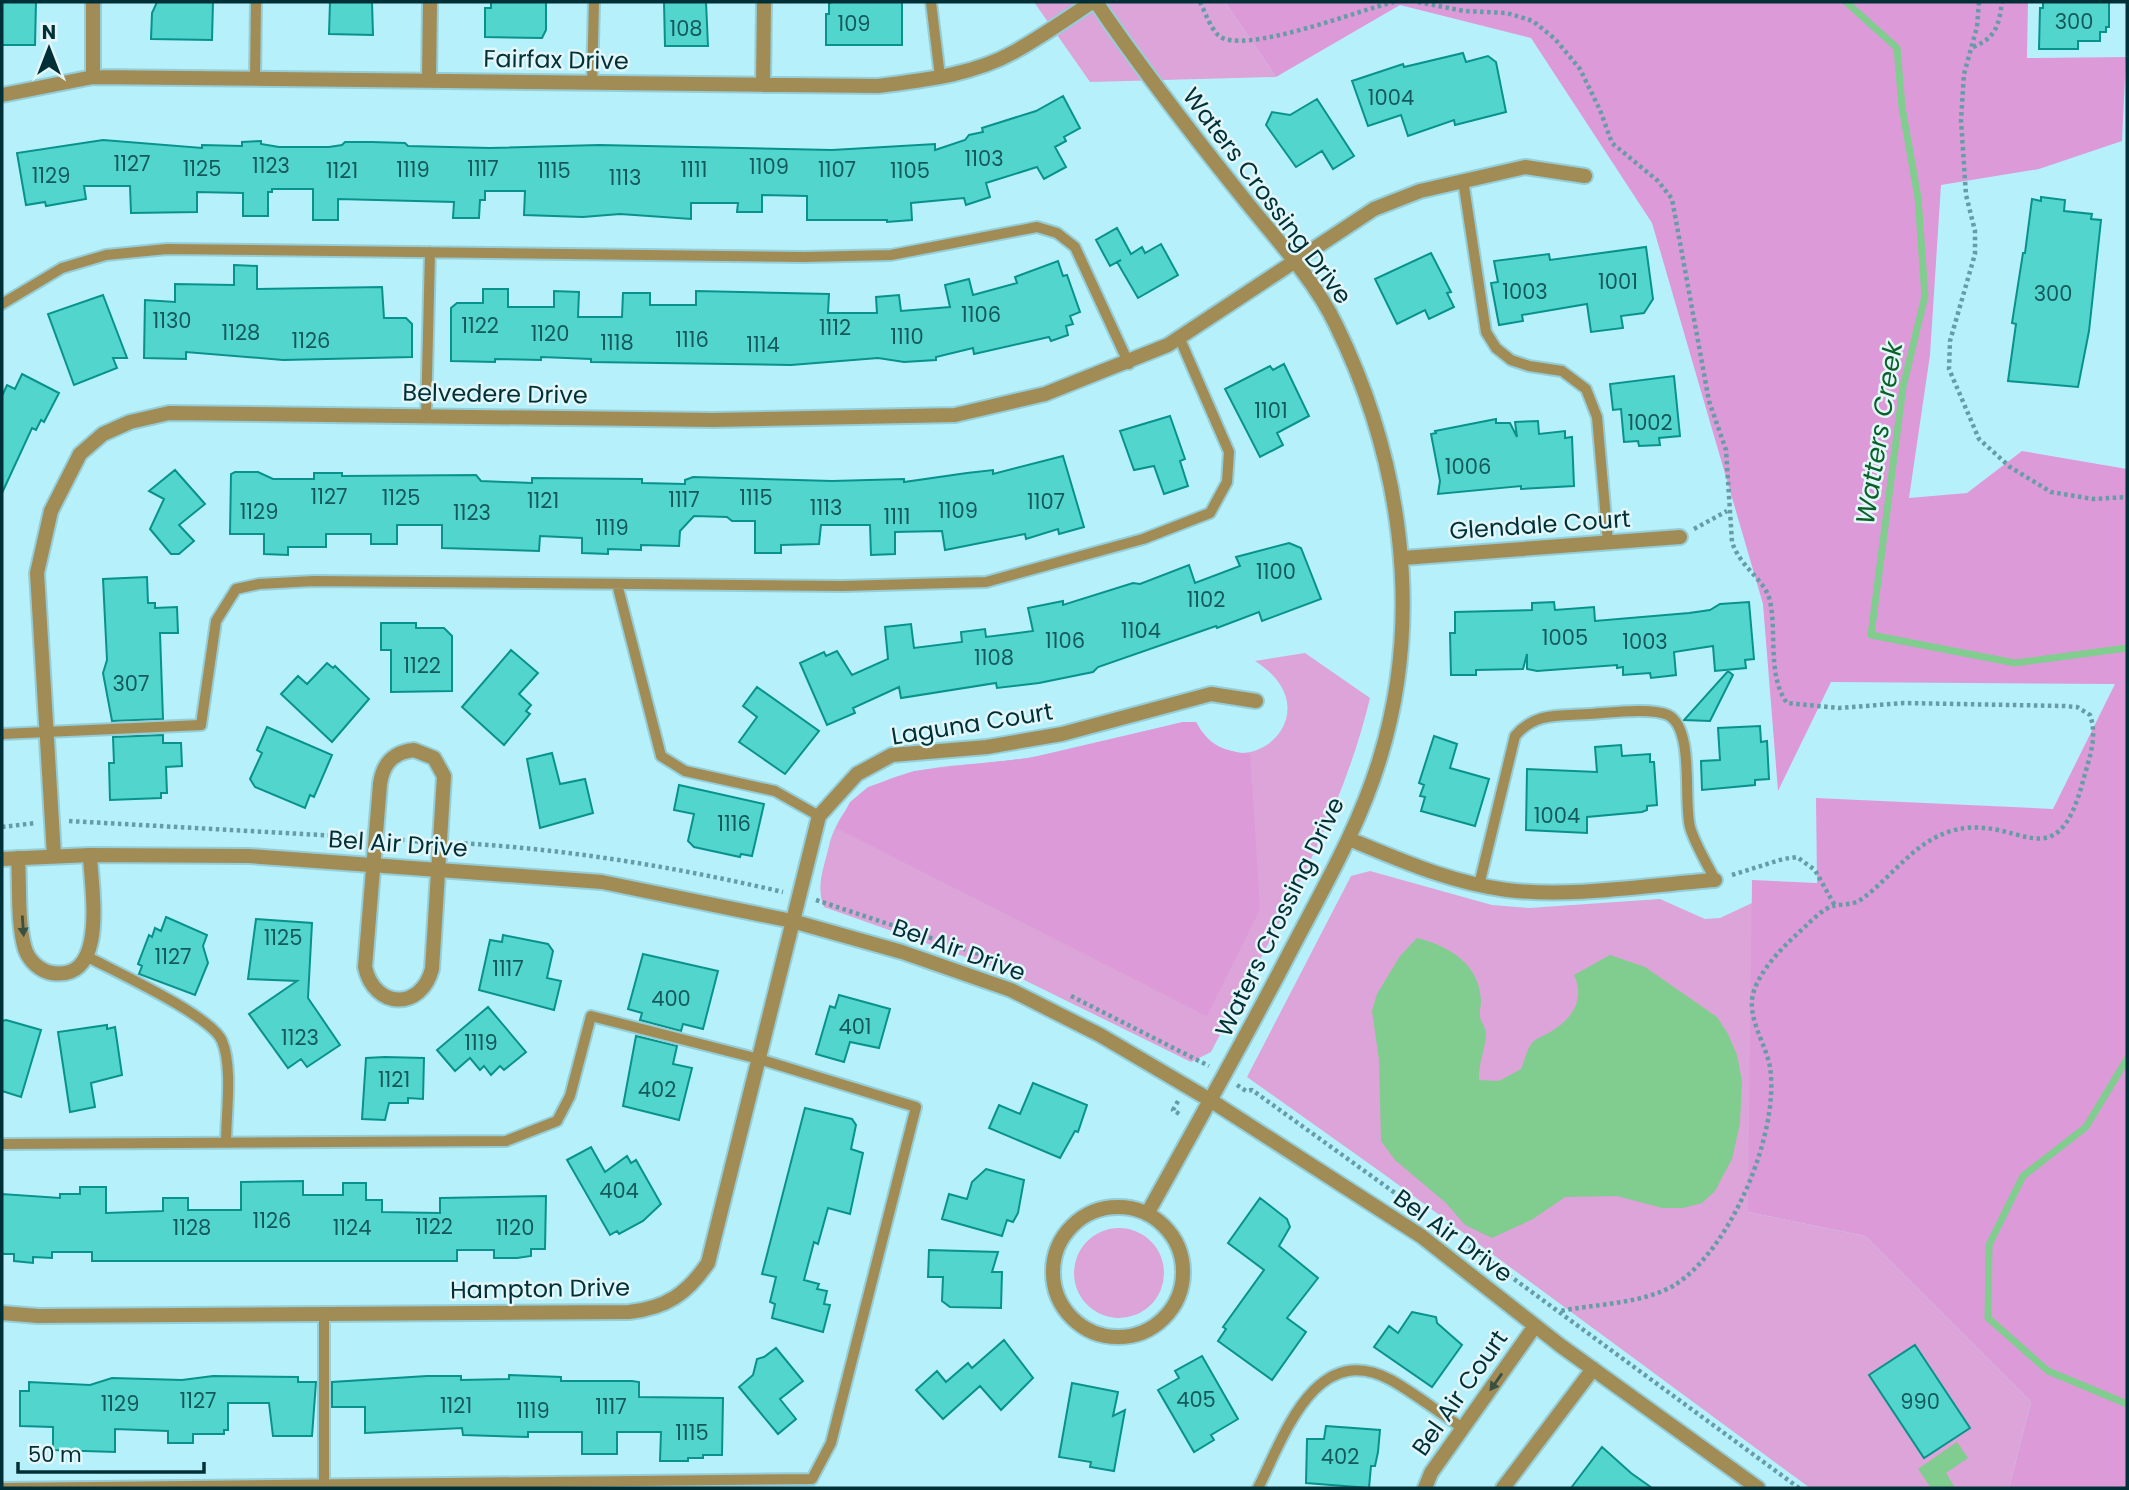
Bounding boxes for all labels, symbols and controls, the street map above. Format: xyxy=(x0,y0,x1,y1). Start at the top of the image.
house number: 300 xyxy=(2055,7,2093,36)
house number: 109 xyxy=(837,9,871,38)
north arrow xyxy=(14,14,84,84)
house number: 108 xyxy=(669,14,703,43)
text: N xyxy=(42,19,56,46)
street label: Fairfax Drive xyxy=(483,42,629,77)
street label: Waters Crossing Drive xyxy=(1175,81,1360,311)
house number: 1004 xyxy=(1368,83,1414,112)
house number: 1103 xyxy=(965,144,1004,173)
house number: 1127 xyxy=(114,149,150,178)
house number: 1123 xyxy=(252,151,290,180)
house number: 1109 xyxy=(749,152,789,181)
house number: 1125 xyxy=(183,154,221,183)
house number: 1117 xyxy=(467,154,499,183)
house number: 1119 xyxy=(396,155,430,184)
house number: 1111 xyxy=(681,155,707,184)
house number: 1107 xyxy=(818,155,856,184)
house number: 1121 xyxy=(326,156,358,185)
house number: 1115 xyxy=(537,156,571,185)
house number: 1105 xyxy=(890,156,930,185)
house number: 1129 xyxy=(32,161,70,190)
house number: 1113 xyxy=(609,163,641,192)
house number: 1001 xyxy=(1598,267,1638,296)
house number: 1003 xyxy=(1502,277,1548,306)
house number: 300 xyxy=(2034,279,2072,308)
house number: 1106 xyxy=(961,300,1001,329)
house number: 1130 xyxy=(153,306,192,335)
house number: 1122 xyxy=(461,311,499,340)
house number: 1112 xyxy=(819,313,851,342)
house number: 1128 xyxy=(222,318,260,347)
house number: 1120 xyxy=(531,319,569,348)
house number: 1110 xyxy=(890,322,924,351)
house number: 1116 xyxy=(675,325,709,354)
house number: 1126 xyxy=(292,326,330,355)
house number: 1118 xyxy=(600,328,634,357)
house number: 1114 xyxy=(746,330,780,359)
water label: Watters Creek xyxy=(1847,338,1911,527)
street label: Belvedere Drive xyxy=(402,375,588,412)
house number: 1101 xyxy=(1254,396,1288,425)
house number: 1002 xyxy=(1627,408,1673,437)
house number: 1006 xyxy=(1445,452,1491,481)
house number: 1127 xyxy=(311,482,347,511)
house number: 1125 xyxy=(382,483,420,512)
house number: 1115 xyxy=(739,483,773,512)
house number: 1117 xyxy=(668,485,700,514)
house number: 1121 xyxy=(527,486,559,515)
house number: 1107 xyxy=(1027,487,1065,516)
house number: 1113 xyxy=(810,493,842,522)
house number: 1109 xyxy=(938,496,978,525)
house number: 1129 xyxy=(240,497,278,526)
house number: 1123 xyxy=(453,498,491,527)
house number: 1111 xyxy=(884,502,910,531)
street label: Glendale Court xyxy=(1448,502,1632,547)
house number: 1119 xyxy=(595,513,629,542)
house number: 1100 xyxy=(1256,557,1296,586)
house number: 1102 xyxy=(1187,585,1225,614)
house number: 1104 xyxy=(1121,616,1161,645)
house number: 1005 xyxy=(1542,623,1588,652)
house number: 1106 xyxy=(1045,626,1085,655)
house number: 1003 xyxy=(1622,627,1668,656)
house number: 1108 xyxy=(974,643,1014,672)
house number: 1122 xyxy=(403,651,441,680)
house number: 307 xyxy=(112,669,150,698)
street label: Laguna Court xyxy=(889,694,1055,753)
street label: Waters Crossing Drive xyxy=(1207,791,1352,1042)
house number: 1004 xyxy=(1534,801,1580,830)
house number: 1116 xyxy=(717,809,751,838)
street label: Bel Air Drive xyxy=(327,822,469,865)
street label: Bel Air Drive xyxy=(888,910,1030,989)
one-way arrow xyxy=(18,916,29,938)
house number: 1125 xyxy=(264,923,302,952)
house number: 1127 xyxy=(155,942,191,971)
house number: 1117 xyxy=(492,954,524,983)
house number: 400 xyxy=(651,984,691,1013)
house number: 401 xyxy=(838,1012,872,1041)
house number: 1123 xyxy=(281,1023,319,1052)
house number: 1119 xyxy=(464,1028,498,1057)
house number: 1121 xyxy=(378,1065,410,1094)
house number: 402 xyxy=(638,1075,676,1104)
house number: 404 xyxy=(599,1176,639,1205)
street label: Bel Air Drive xyxy=(1387,1181,1519,1290)
house number: 1126 xyxy=(253,1206,291,1235)
house number: 1122 xyxy=(415,1212,453,1241)
house number: 1128 xyxy=(173,1213,211,1242)
house number: 1124 xyxy=(333,1213,371,1242)
house number: 1120 xyxy=(496,1213,534,1242)
street label: Hampton Drive xyxy=(450,1270,630,1307)
street label: Bel Air Court xyxy=(1404,1323,1515,1462)
one-way arrow xyxy=(1489,1373,1503,1391)
house number: 405 xyxy=(1176,1385,1216,1414)
house number: 1127 xyxy=(180,1386,216,1415)
house number: 990 xyxy=(1900,1387,1940,1416)
house number: 1129 xyxy=(101,1389,139,1418)
house number: 1121 xyxy=(440,1391,472,1420)
house number: 1117 xyxy=(595,1392,627,1421)
house number: 1119 xyxy=(516,1396,550,1425)
house number: 1115 xyxy=(675,1418,709,1447)
scale bar xyxy=(18,1430,203,1474)
text: 50 m xyxy=(28,1440,82,1469)
house number: 402 xyxy=(1321,1442,1359,1471)

